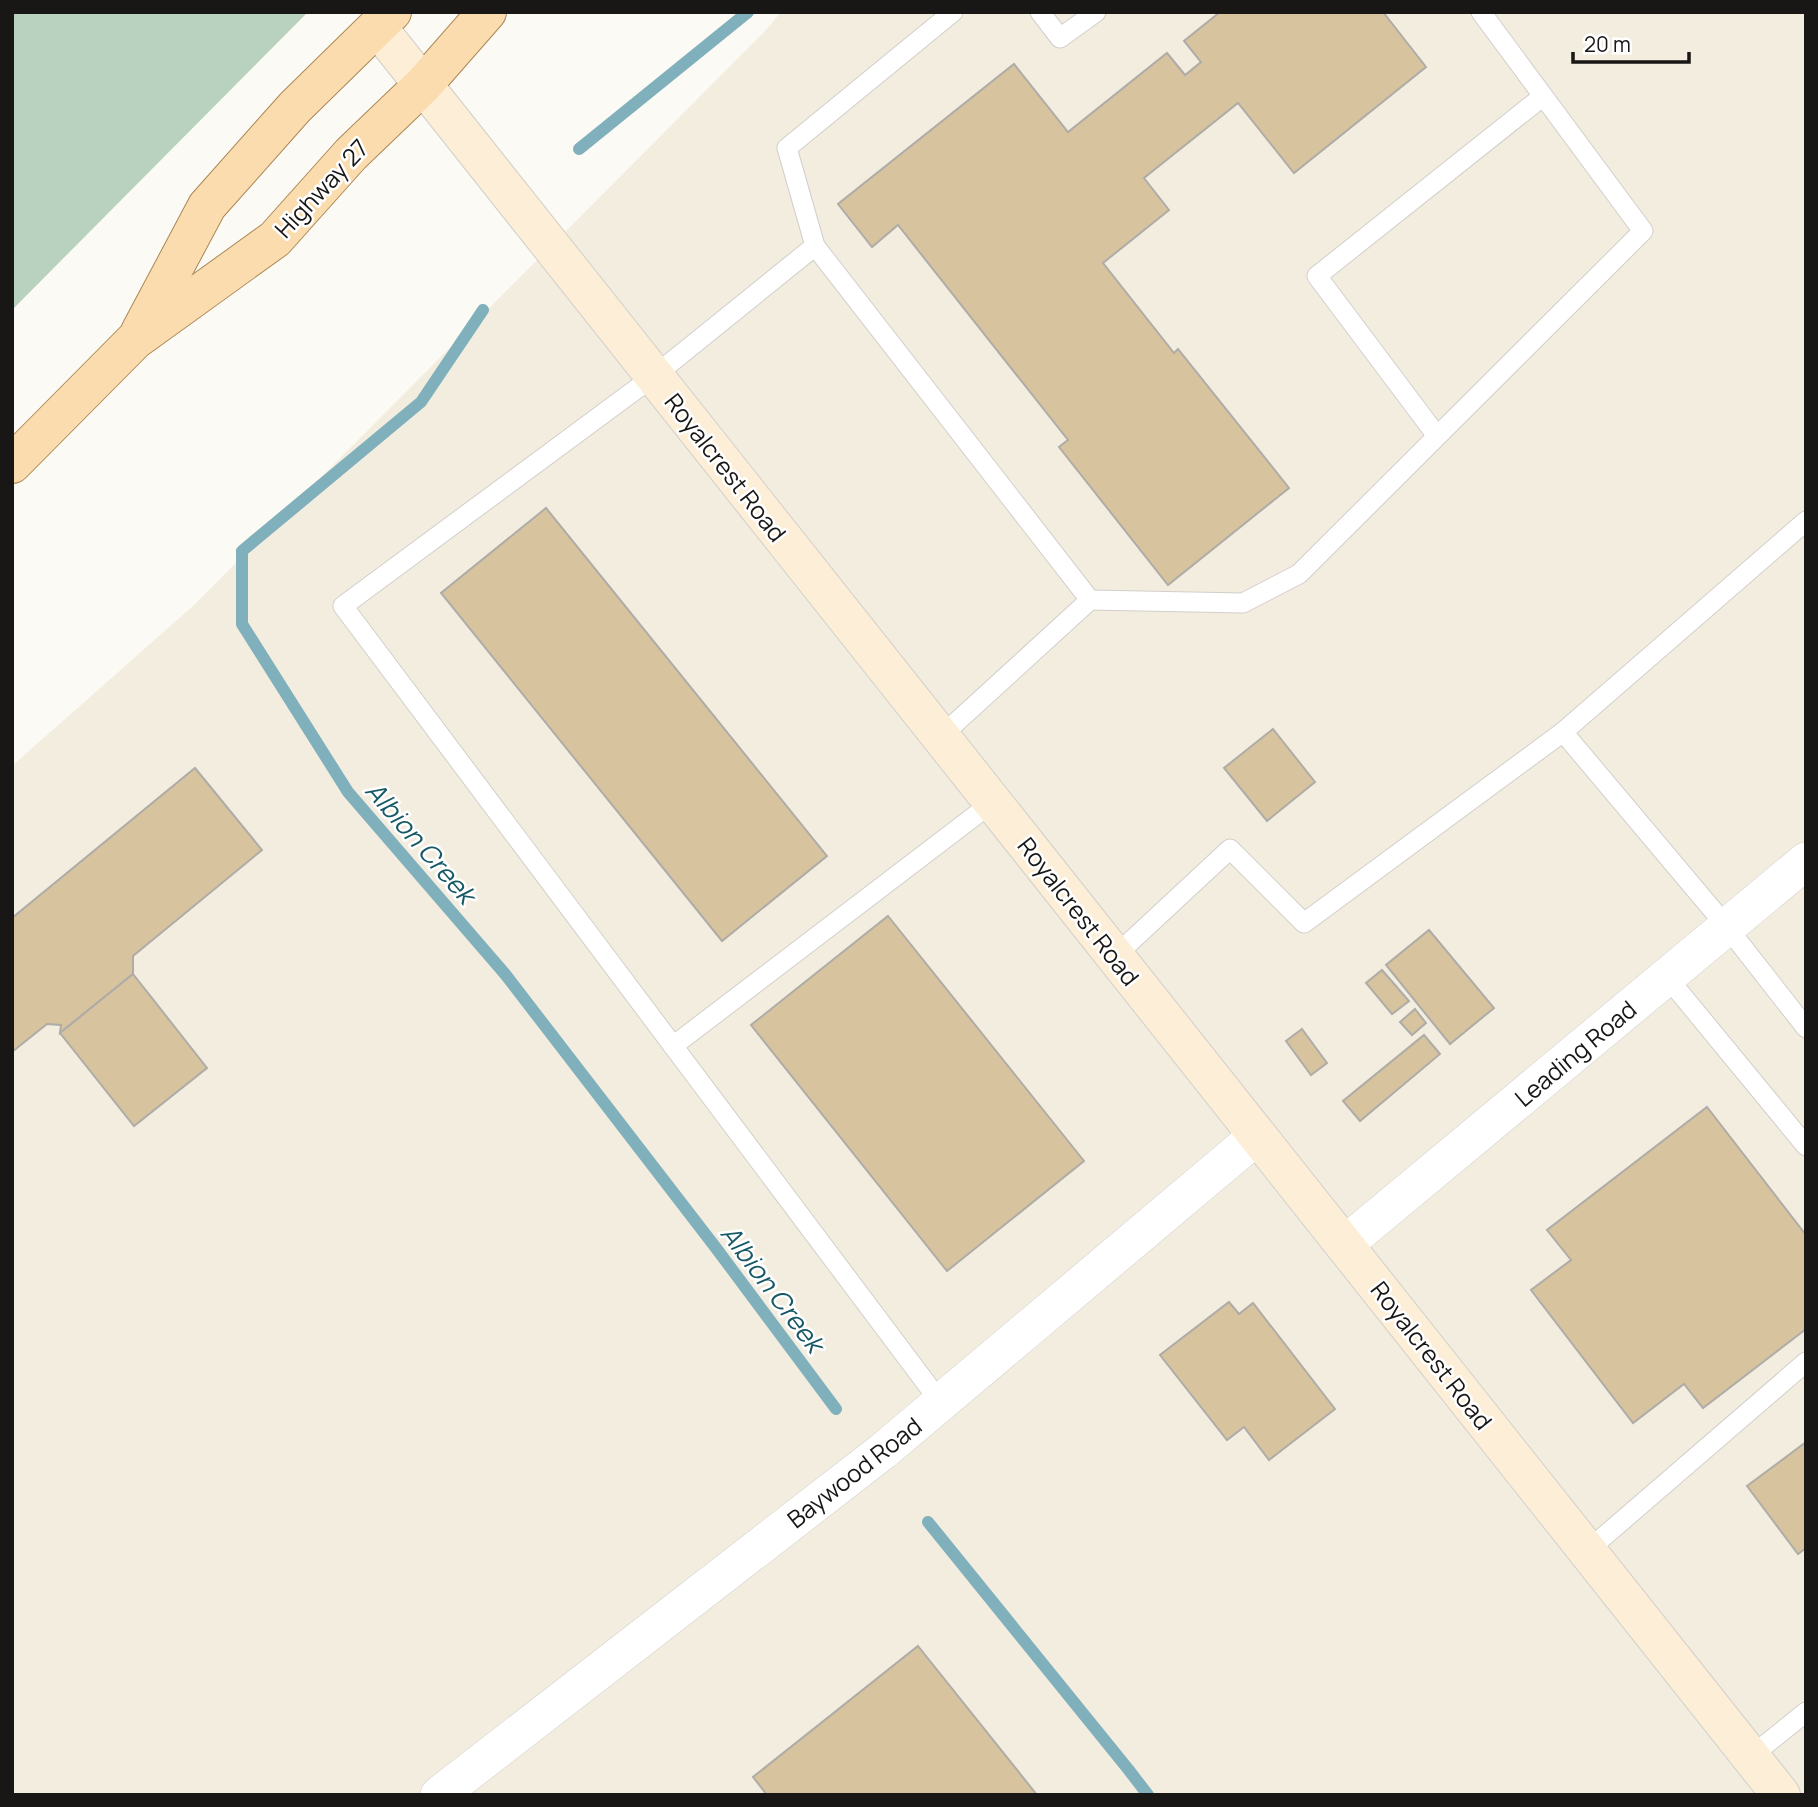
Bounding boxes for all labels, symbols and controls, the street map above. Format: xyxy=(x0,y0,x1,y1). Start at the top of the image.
scale bar xyxy=(1573,21,1688,65)
text: 20 m xyxy=(1584,30,1631,58)
street label: Highway 27 xyxy=(267,131,375,245)
street label: Royalcrest Road xyxy=(658,386,794,548)
water label: Albion Creek xyxy=(358,773,487,914)
street label: Royalcrest Road xyxy=(1011,830,1147,992)
street label: Leading Road xyxy=(1507,992,1643,1114)
water label: Albion Creek xyxy=(713,1217,835,1362)
street label: Royalcrest Road xyxy=(1364,1274,1500,1436)
street label: Baywood Road xyxy=(780,1409,928,1535)

